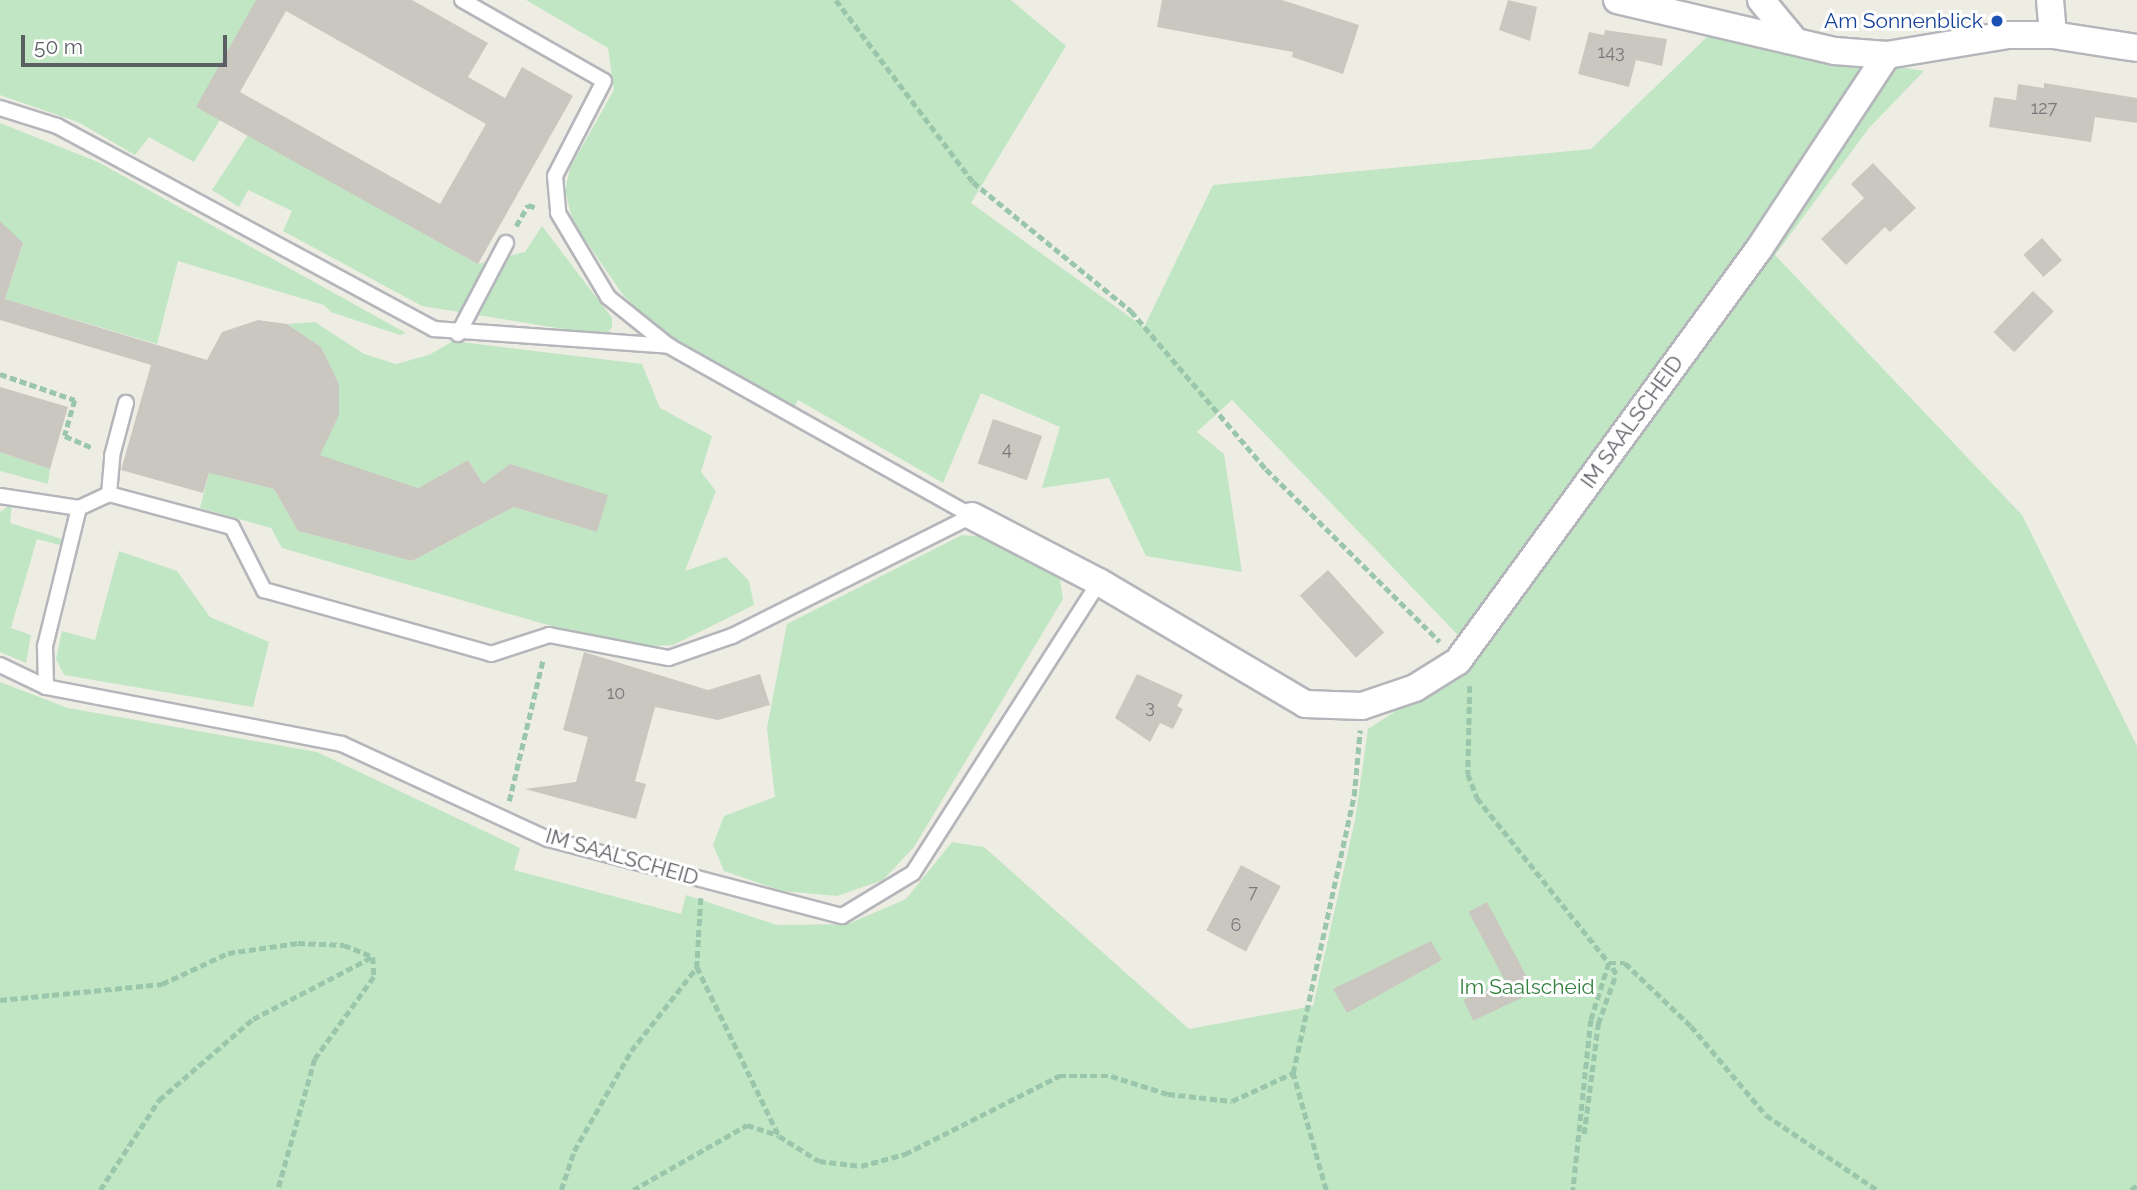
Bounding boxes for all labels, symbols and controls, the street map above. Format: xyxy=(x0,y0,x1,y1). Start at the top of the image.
place label: Am Sonnenblick xyxy=(1824,8,1983,34)
marker: Am Sonnenblick xyxy=(1989,13,2005,29)
scale bar xyxy=(24,21,231,65)
text: 50 m xyxy=(34,34,83,59)
house number: 143 xyxy=(1597,41,1625,63)
house number: 127 xyxy=(2031,97,2057,119)
street label: IM SAALSCHEID xyxy=(1575,351,1689,493)
house number: 4 xyxy=(1002,438,1012,460)
house number: 10 xyxy=(607,682,625,704)
house number: 3 xyxy=(1145,696,1155,718)
street label: IM SAALSCHEID xyxy=(543,823,701,891)
house number: 7 xyxy=(1248,881,1258,903)
house number: 6 xyxy=(1231,914,1241,936)
park label: Im Saalscheid xyxy=(1459,974,1595,1000)

